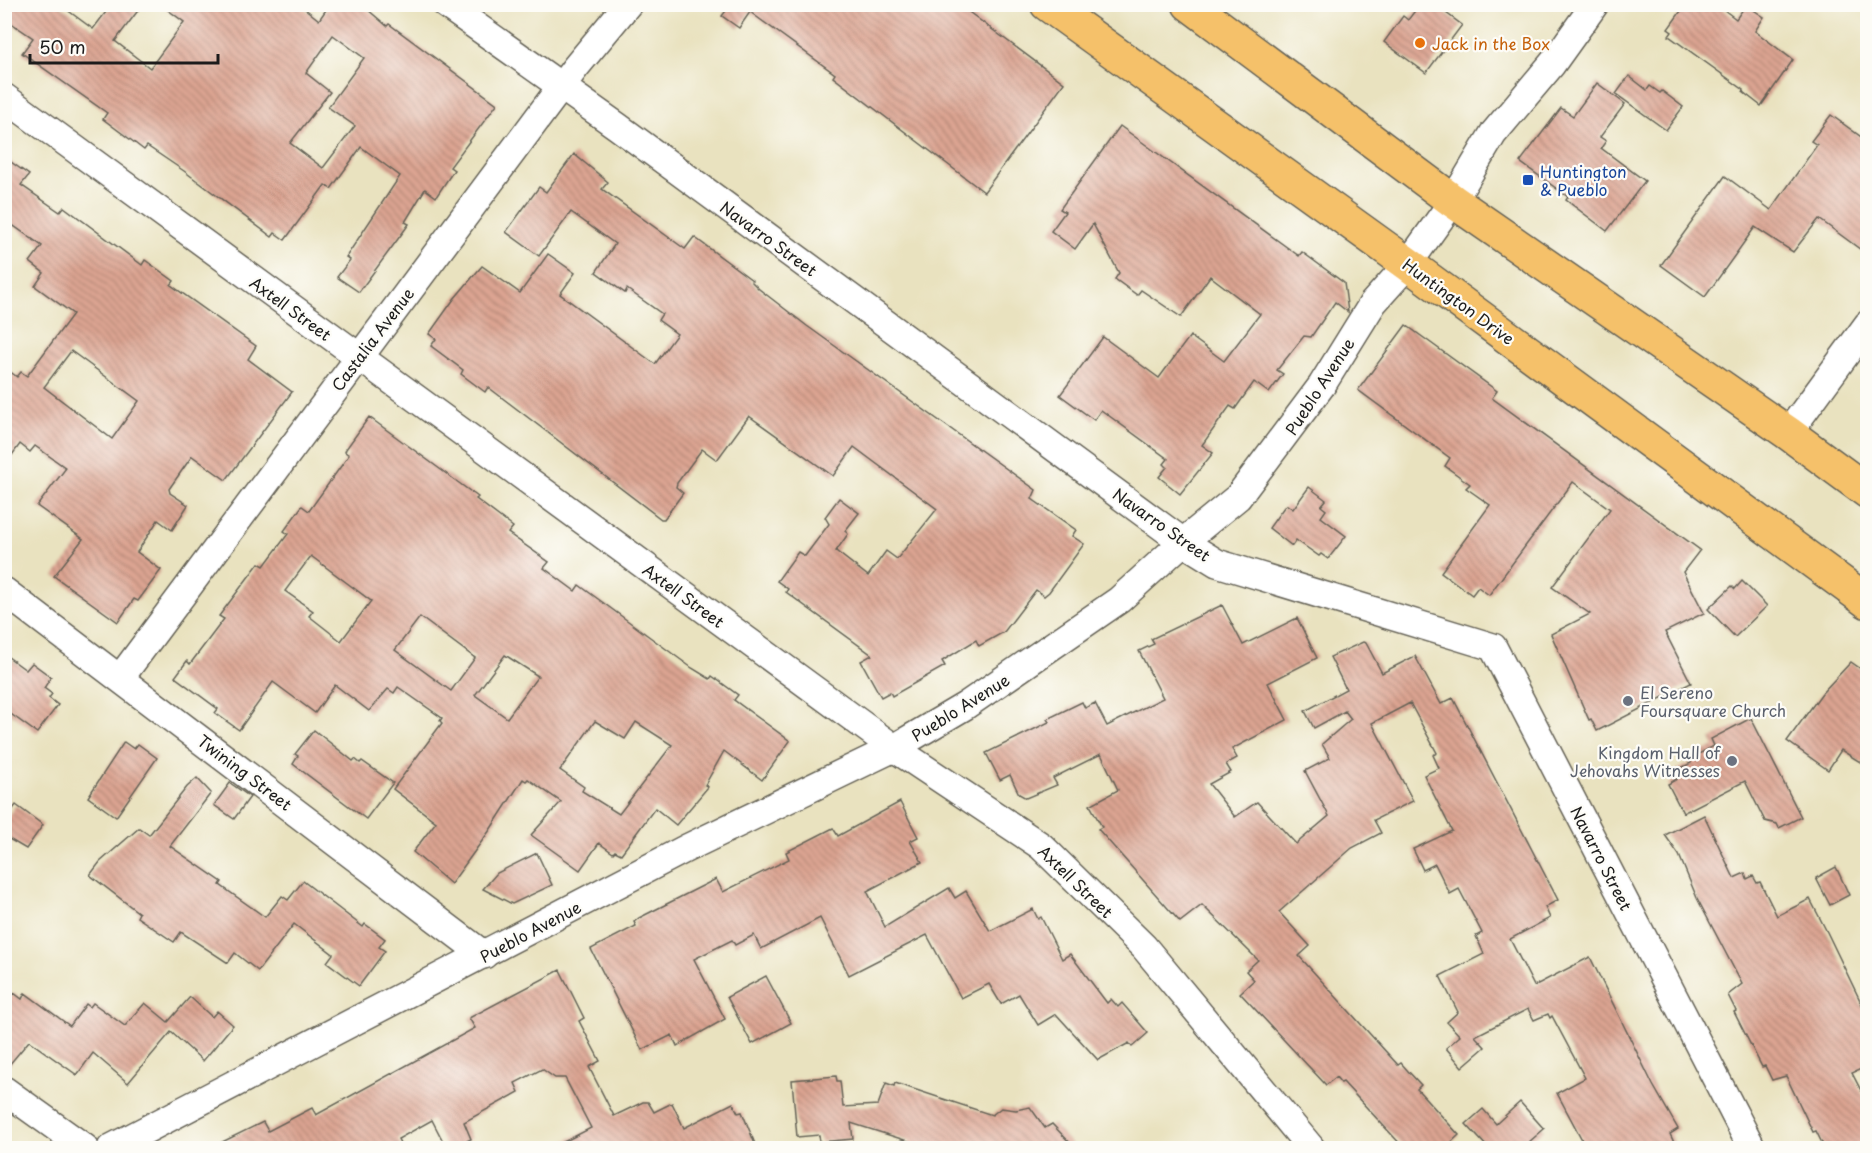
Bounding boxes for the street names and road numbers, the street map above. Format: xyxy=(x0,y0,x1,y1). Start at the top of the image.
street label: Navarro Street xyxy=(716,195,823,282)
street label: Huntington Drive xyxy=(1398,252,1520,350)
street label: Axtell Street xyxy=(245,270,337,346)
street label: Castalia Avenue xyxy=(325,282,419,396)
street label: Pueblo Avenue xyxy=(1279,333,1359,439)
street label: Navarro Street xyxy=(1108,481,1216,567)
street label: Axtell Street xyxy=(638,557,730,633)
street label: Pueblo Avenue xyxy=(906,667,1014,747)
street label: Twining Street xyxy=(193,728,298,816)
street label: Navarro Street xyxy=(1565,802,1639,915)
street label: Axtell Street xyxy=(1033,839,1119,923)
street label: Pueblo Avenue xyxy=(475,894,585,968)

